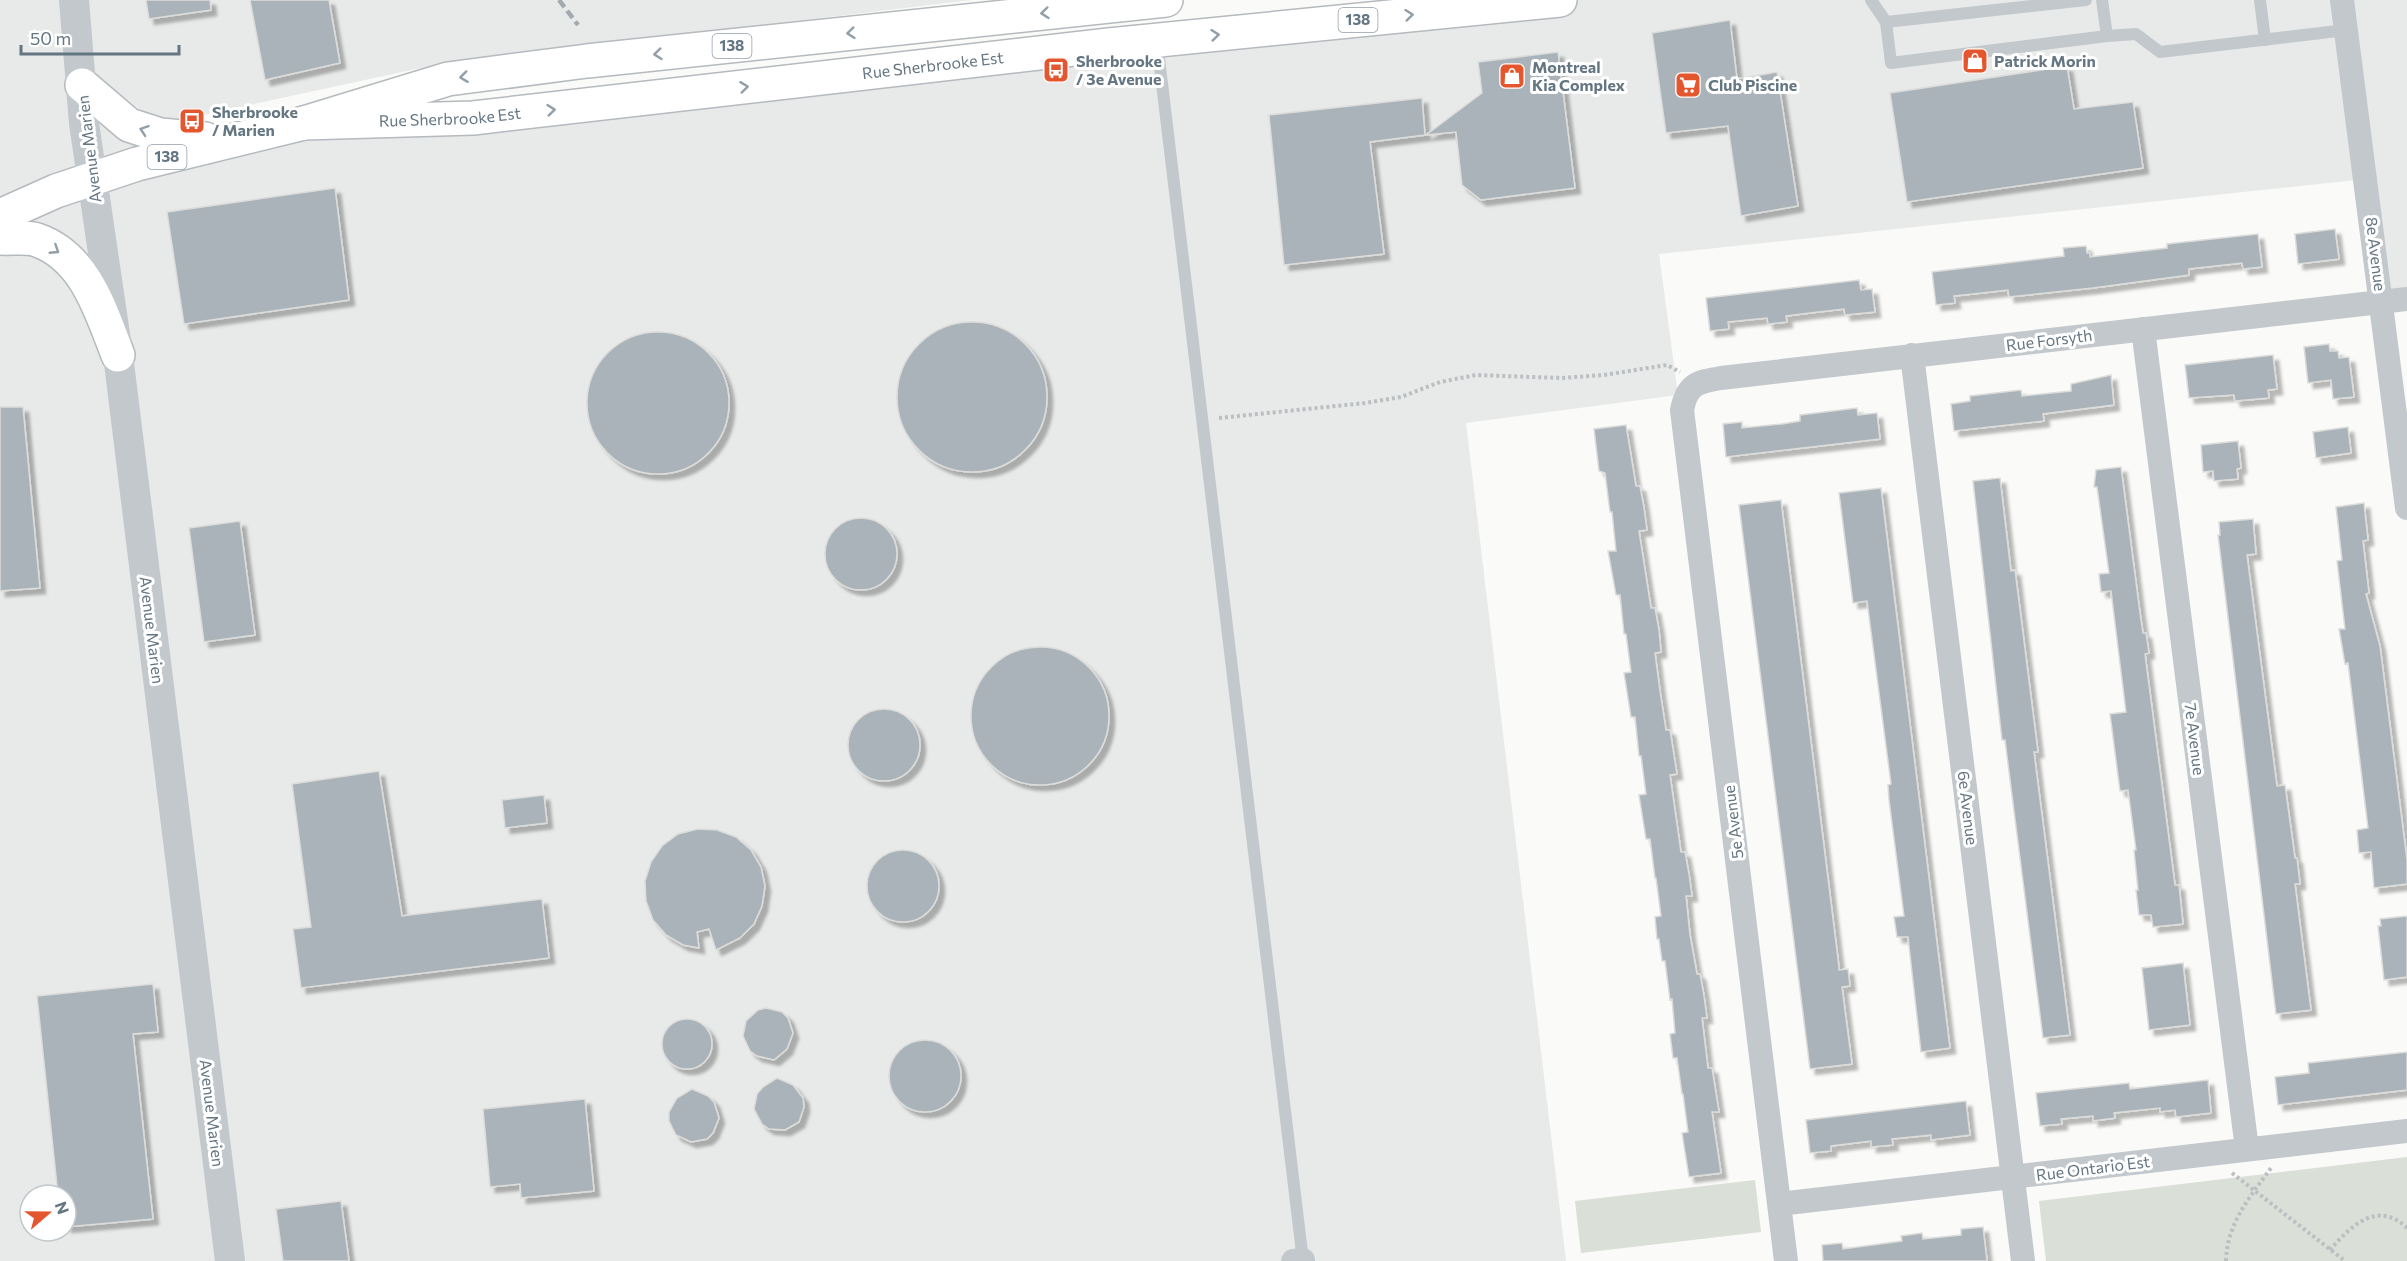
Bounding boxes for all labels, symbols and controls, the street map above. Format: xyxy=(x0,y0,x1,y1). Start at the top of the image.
one-way arrow xyxy=(1041,6,1050,19)
road number: 138 xyxy=(1338,8,1378,32)
one-way arrow xyxy=(1404,9,1413,22)
scale bar xyxy=(21,18,178,56)
one-way arrow xyxy=(847,26,856,39)
text: 50 m xyxy=(30,27,71,49)
one-way arrow xyxy=(1210,29,1219,42)
road number: 138 xyxy=(712,34,752,58)
shop icon: Patrick Morin xyxy=(1960,46,1990,76)
one-way arrow xyxy=(653,47,662,60)
street label: Rue Sherbrooke Est xyxy=(861,47,1005,82)
place label: Sherbrooke / 3e Avenue xyxy=(1076,51,1162,88)
place label: Patrick Morin xyxy=(1994,51,2096,70)
bus stop icon: Sherbrooke / 3e Avenue xyxy=(1041,55,1071,85)
place label: Montreal Kia Complex xyxy=(1532,57,1625,94)
shop icon: Montreal Kia Complex xyxy=(1497,61,1527,91)
one-way arrow xyxy=(459,70,468,82)
supermarket icon: Club Piscine xyxy=(1673,70,1703,100)
place label: Club Piscine xyxy=(1708,75,1797,94)
one-way arrow xyxy=(740,81,749,94)
street label: Avenue Marien xyxy=(72,94,105,204)
place label: Sherbrooke / Marien xyxy=(212,102,298,139)
street label: Rue Sherbrooke Est xyxy=(378,103,522,130)
one-way arrow xyxy=(546,104,555,117)
bus stop icon: Sherbrooke / Marien xyxy=(177,106,207,136)
one-way arrow xyxy=(139,124,150,137)
road number: 138 xyxy=(148,145,186,169)
street label: 8e Avenue xyxy=(2363,216,2390,292)
one-way arrow xyxy=(49,243,60,254)
street label: Rue Forsyth xyxy=(2005,325,2093,354)
street label: Avenue Marien xyxy=(136,575,169,685)
street label: 7e Avenue xyxy=(2182,702,2209,776)
street label: 6e Avenue xyxy=(1955,770,1982,846)
street label: 5e Avenue xyxy=(1719,784,1746,860)
street label: Avenue Marien xyxy=(196,1058,229,1168)
street label: Rue Ontario Est xyxy=(2035,1151,2151,1184)
north arrow xyxy=(18,1183,78,1243)
text: N xyxy=(52,1199,74,1217)

